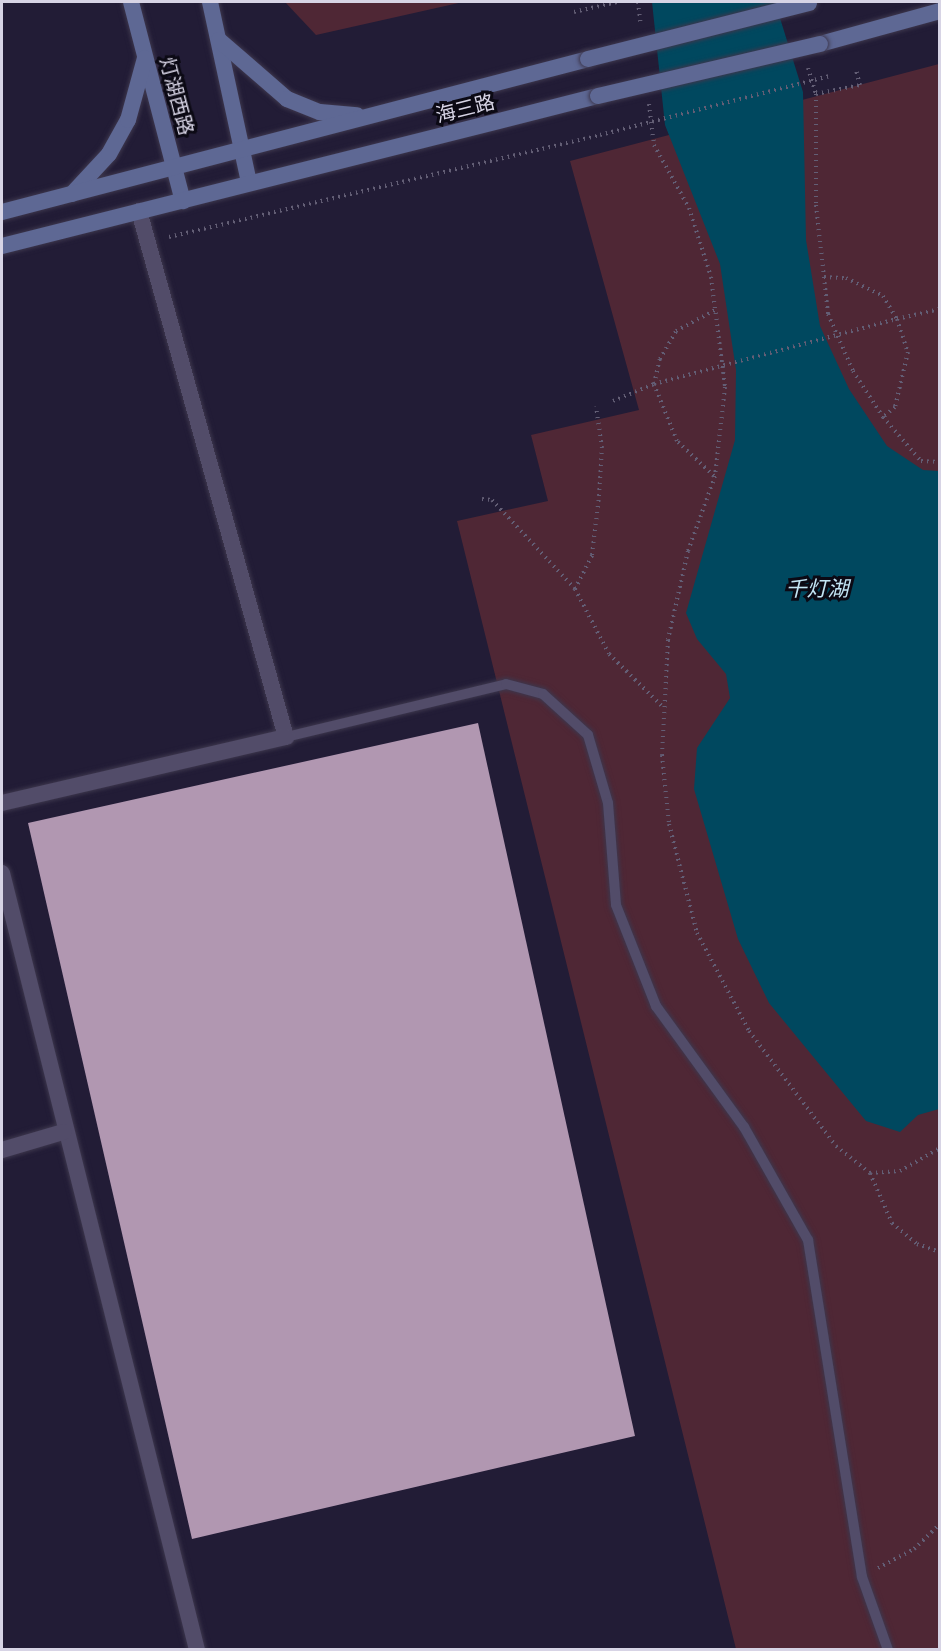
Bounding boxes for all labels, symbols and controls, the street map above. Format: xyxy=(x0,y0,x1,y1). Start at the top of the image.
street label: 灯湖西路 xyxy=(155,54,199,138)
street label: 海三路 xyxy=(433,89,497,127)
water label: 千灯湖 xyxy=(786,575,848,601)

